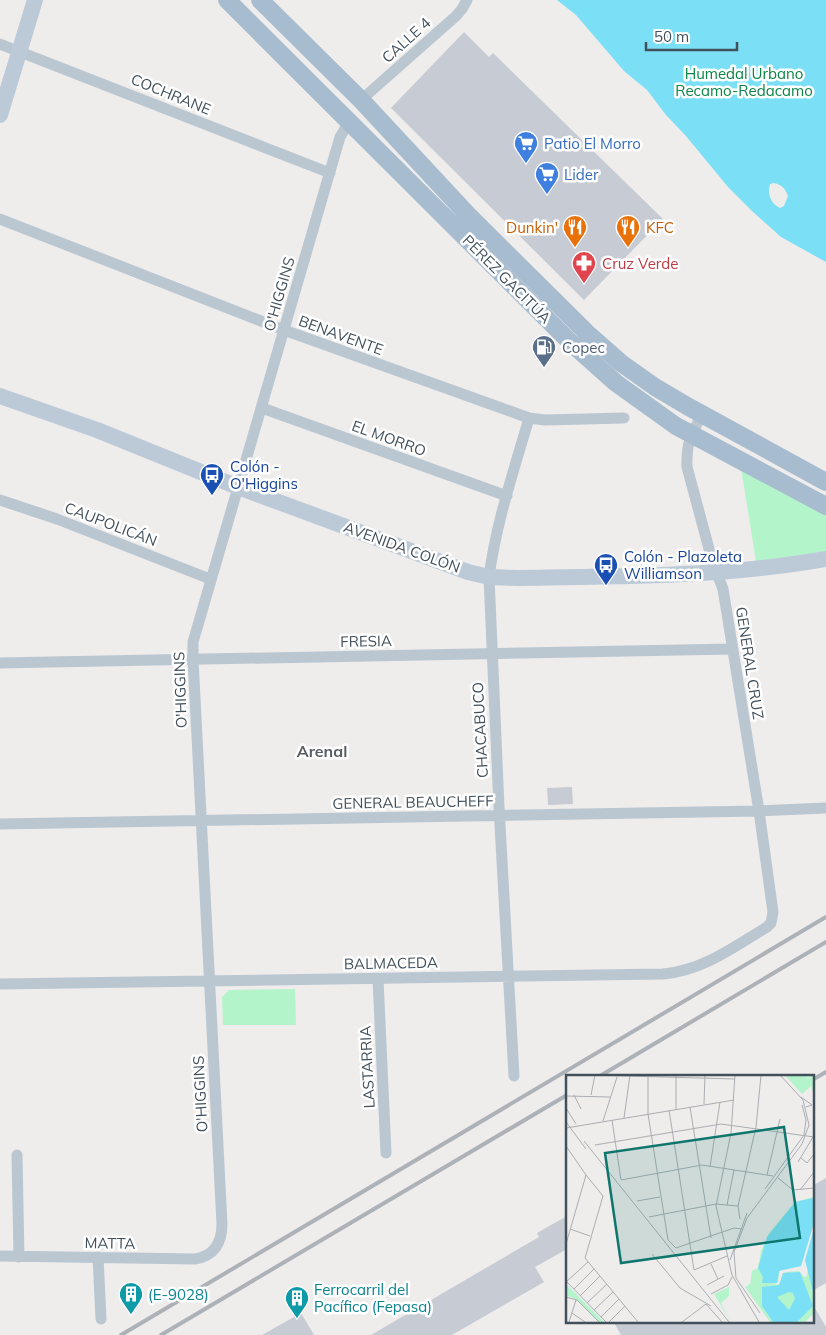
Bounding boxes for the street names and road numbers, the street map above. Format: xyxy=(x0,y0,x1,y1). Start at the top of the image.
street label: CALLE 4 xyxy=(378,13,434,67)
street label: COCHRANE xyxy=(128,69,214,119)
street label: PÉREZ GACITÚA xyxy=(459,231,555,327)
street label: O'HIGGINS xyxy=(259,255,299,333)
street label: BENAVENTE xyxy=(296,311,386,359)
street label: EL MORRO xyxy=(349,416,429,460)
street label: CAUPOLICÁN xyxy=(62,498,160,550)
street label: AVENIDA COLÓN xyxy=(341,517,463,577)
street label: GENERAL CRUZ xyxy=(732,605,768,721)
street label: FRESIA xyxy=(340,631,392,651)
street label: O'HIGGINS xyxy=(169,651,191,729)
street label: CHACABUCO xyxy=(468,681,492,779)
street label: GENERAL BEAUCHEFF xyxy=(332,791,494,813)
street label: BALMACEDA xyxy=(344,953,438,973)
street label: LASTARRIA xyxy=(355,1025,379,1109)
street label: O'HIGGINS xyxy=(189,1055,211,1133)
street label: MATTA xyxy=(84,1233,136,1253)

